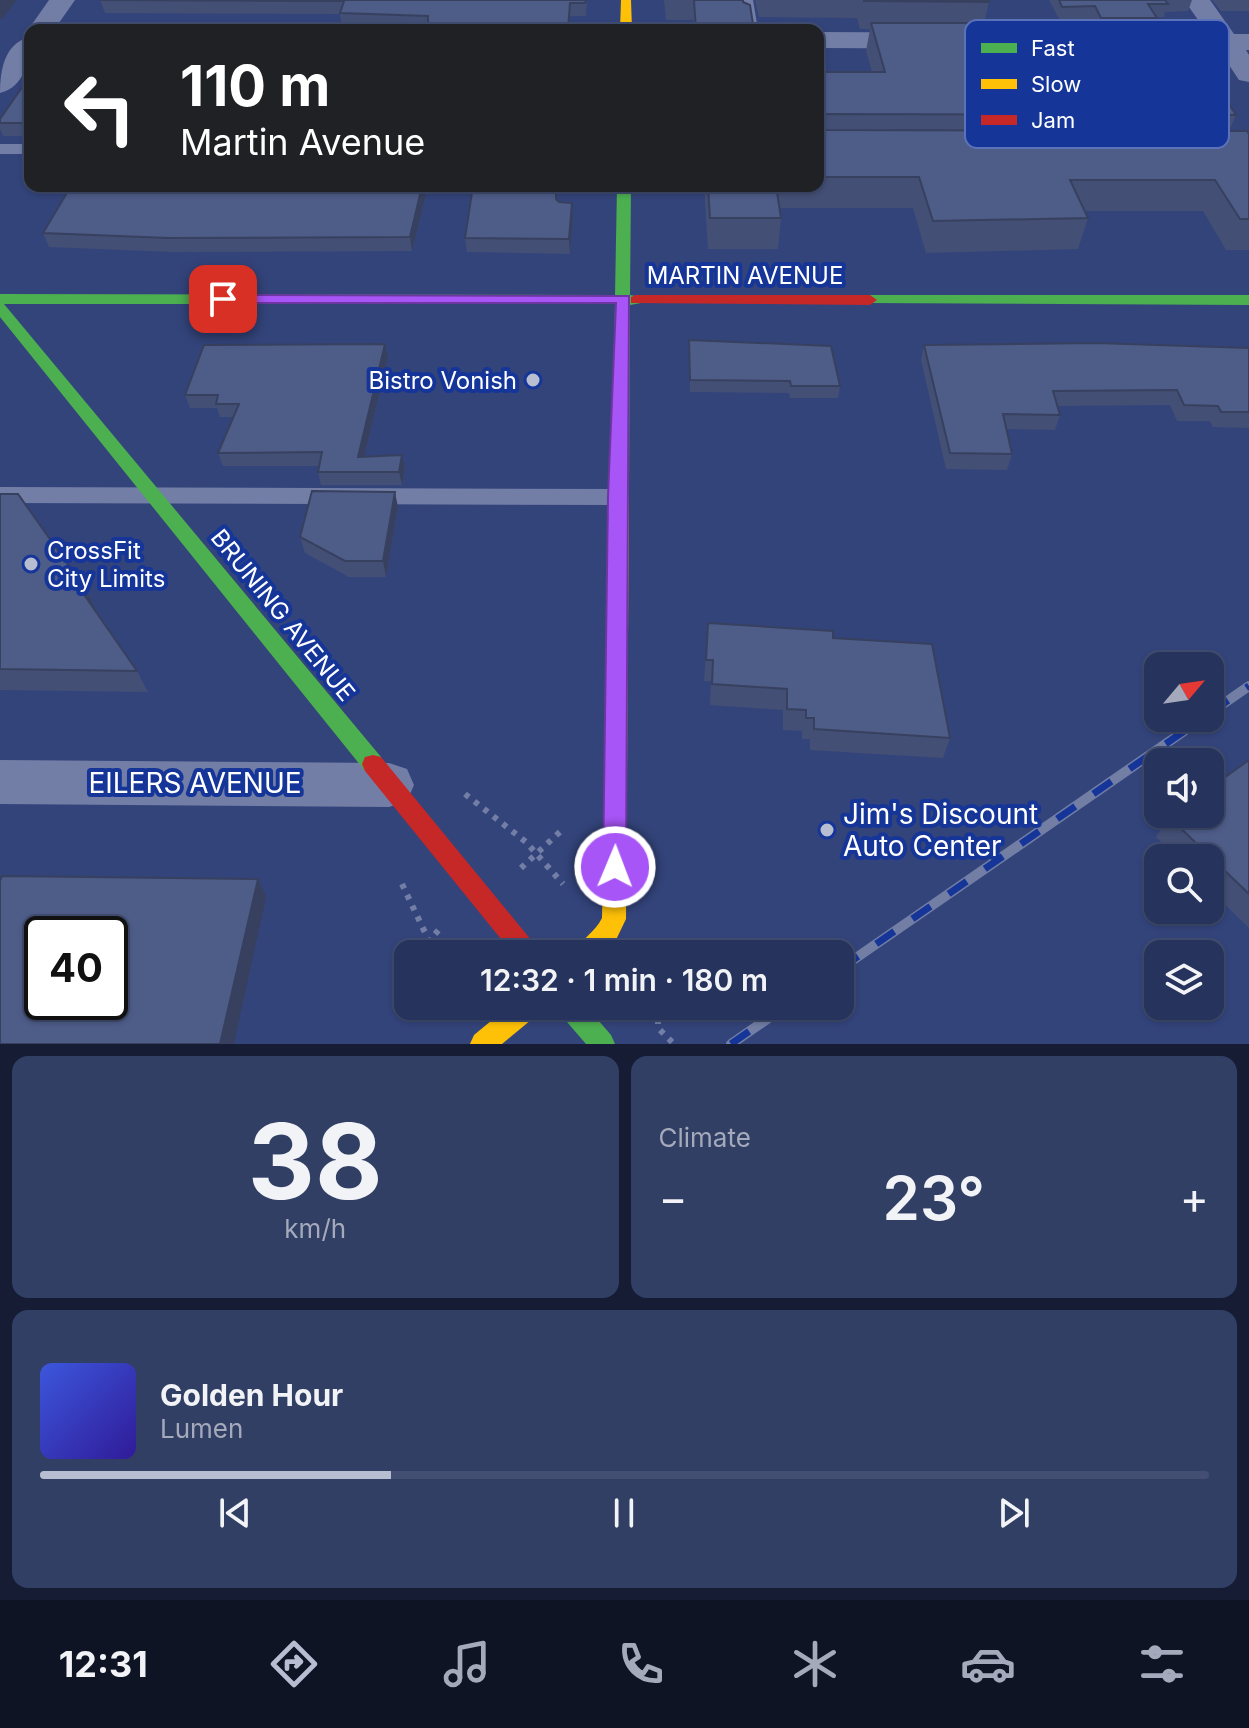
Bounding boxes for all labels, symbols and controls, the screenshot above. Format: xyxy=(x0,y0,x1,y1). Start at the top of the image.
legend xyxy=(965,20,1229,148)
text: Fast xyxy=(1031,35,1075,61)
text: 110 m xyxy=(180,52,330,120)
icon: left xyxy=(48,56,152,160)
text: Slow xyxy=(1031,71,1081,97)
text: Jam xyxy=(1031,107,1075,133)
text: Martin Avenue xyxy=(180,120,425,164)
street label: MARTIN AVENUE xyxy=(647,261,843,290)
pin xyxy=(189,265,257,333)
icon: arrive xyxy=(201,277,245,321)
place label: Bistro Vonish xyxy=(369,366,517,395)
marker: Bistro Vonish xyxy=(524,371,542,389)
street label: BRUNING AVENUE xyxy=(205,523,361,707)
place label: CrossFit City Limits xyxy=(47,536,165,593)
marker: CrossFit City Limits xyxy=(22,555,40,573)
north arrow xyxy=(1144,652,1224,732)
map controls xyxy=(1144,652,1224,1020)
button: sound xyxy=(1144,748,1224,828)
street label: EILERS AVENUE xyxy=(88,766,302,800)
place label: Jim's Discount Auto Center xyxy=(843,797,1038,863)
marker: Jim's Discount Auto Center xyxy=(818,821,836,839)
position arrow xyxy=(573,825,657,909)
button: search xyxy=(1144,844,1224,924)
speed limit sign: 40 xyxy=(24,916,128,1020)
button: layers xyxy=(1144,940,1224,1020)
text: 12:32 · 1 min · 180 m xyxy=(480,962,768,998)
text: 38 xyxy=(248,1098,383,1224)
text: Climate xyxy=(659,1122,751,1153)
text: 23° xyxy=(883,1162,985,1234)
text: − xyxy=(659,1171,688,1225)
text: + xyxy=(1180,1171,1209,1225)
text: km/h xyxy=(284,1213,346,1244)
text: Golden Hour xyxy=(160,1377,343,1413)
text: Lumen xyxy=(160,1413,243,1444)
icon: previous xyxy=(213,1491,257,1535)
icon: pause xyxy=(602,1491,646,1535)
icon: next xyxy=(992,1491,1036,1535)
icon: directions xyxy=(266,1636,322,1692)
icon: music xyxy=(439,1636,495,1692)
icon: phone xyxy=(613,1636,669,1692)
icon: climate xyxy=(787,1636,843,1692)
icon: car xyxy=(960,1636,1016,1692)
icon: filters xyxy=(1134,1636,1190,1692)
text: 12:31 xyxy=(59,1642,148,1686)

